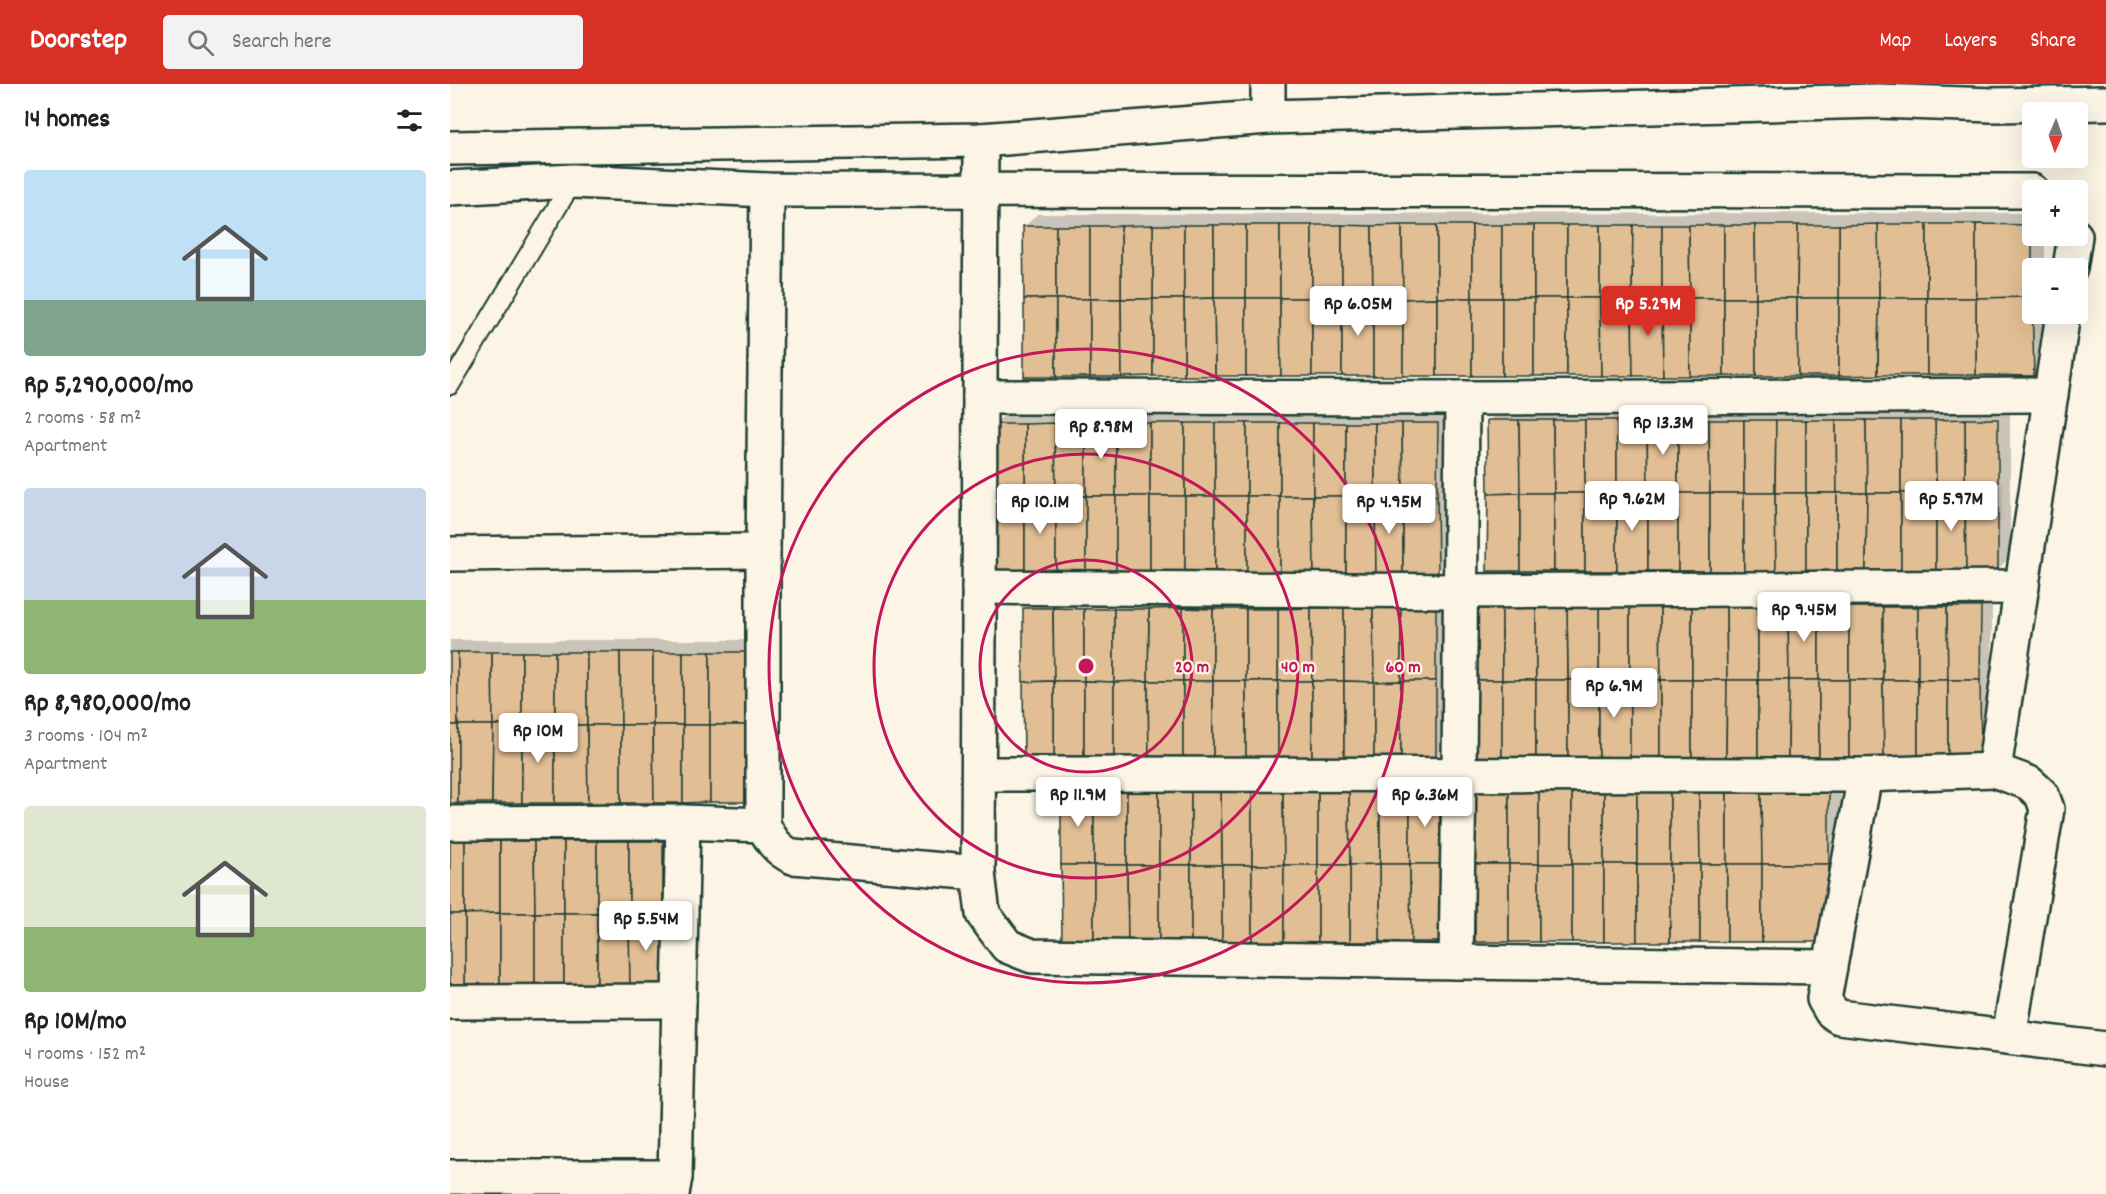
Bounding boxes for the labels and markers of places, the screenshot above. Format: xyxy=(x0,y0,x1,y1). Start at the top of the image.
pin: Rp 6.05M xyxy=(1296,286,1420,337)
pin: Rp 5.29M xyxy=(1586,286,1710,337)
pin: Rp 13.3M xyxy=(1601,405,1725,456)
pin: Rp 8.98M xyxy=(1039,409,1163,460)
pin: Rp 9.62M xyxy=(1570,481,1694,532)
pin: Rp 5.97M xyxy=(1889,481,2013,532)
pin: Rp 10.1M xyxy=(978,484,1102,535)
pin: Rp 4.95M xyxy=(1327,484,1451,535)
pin: Rp 9.45M xyxy=(1742,592,1866,643)
centre of rings xyxy=(1076,656,1096,676)
pin: Rp 6.9M xyxy=(1559,668,1669,719)
pin: Rp 10M xyxy=(489,713,587,764)
pin: Rp 11.9M xyxy=(1016,777,1140,828)
pin: Rp 6.36M xyxy=(1363,777,1487,828)
pin: Rp 5.54M xyxy=(584,901,708,952)

